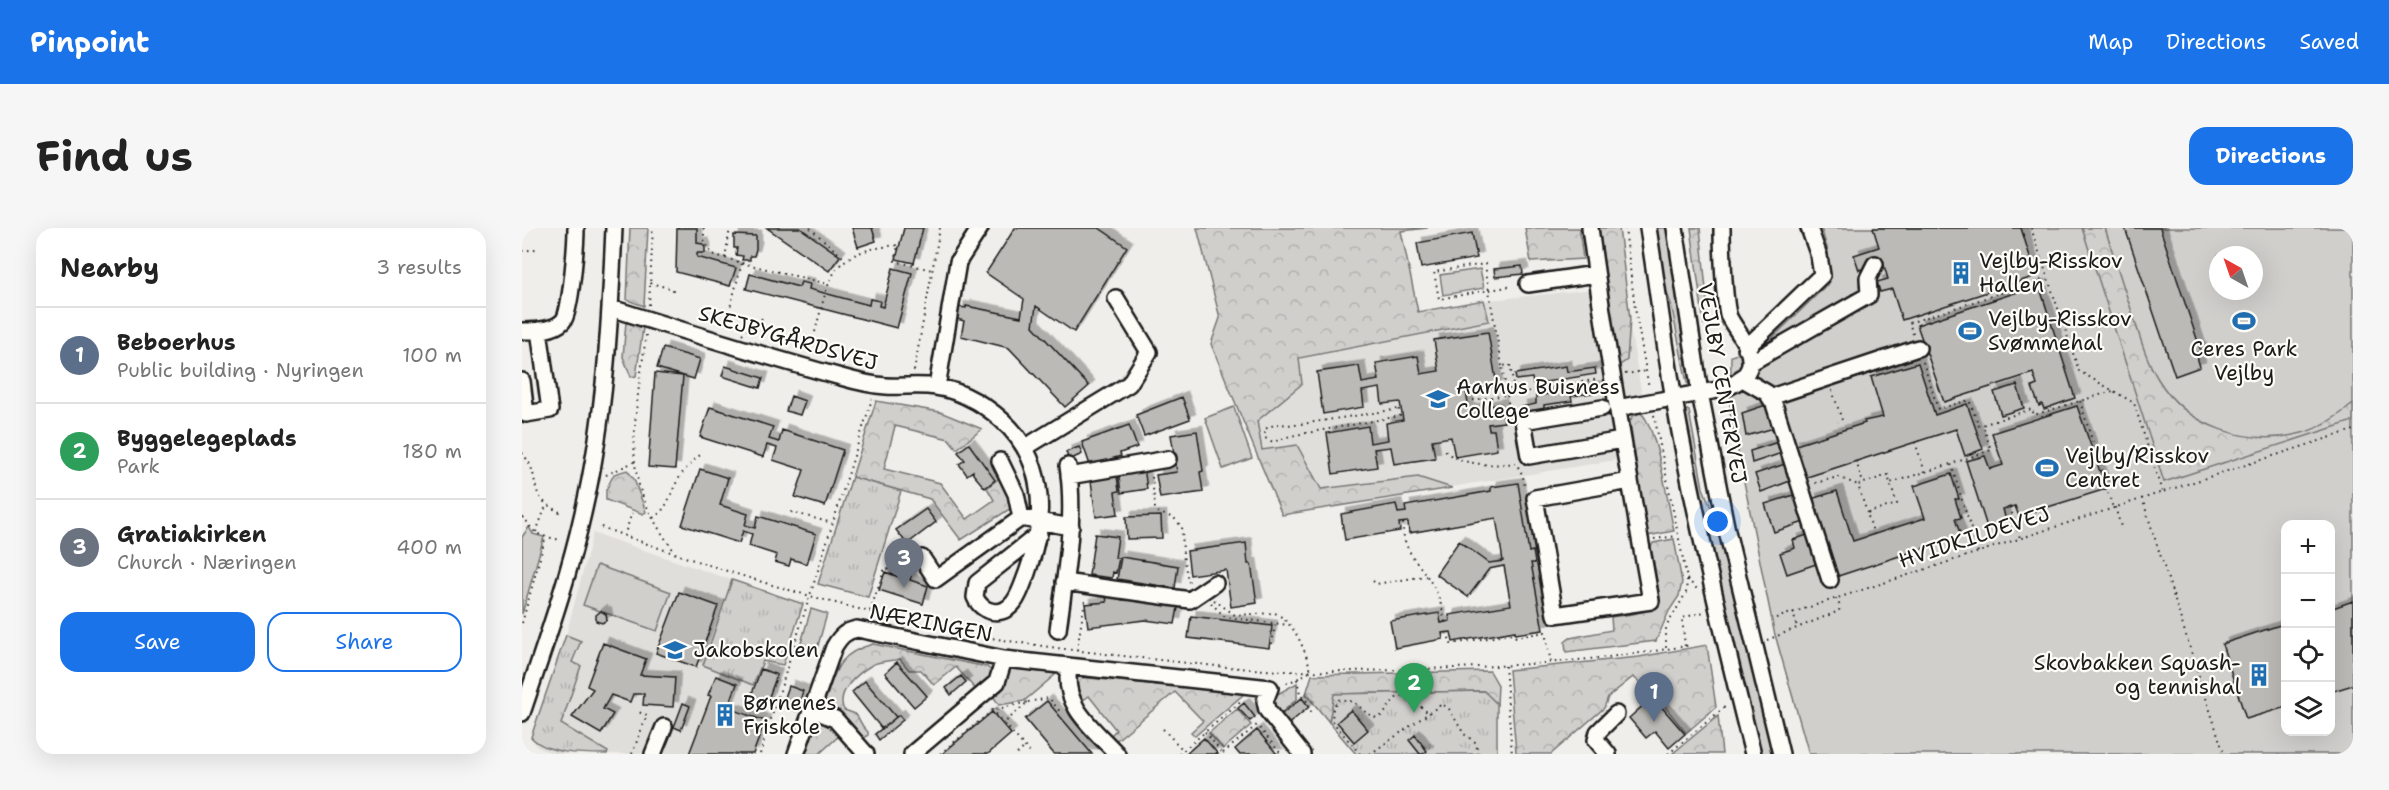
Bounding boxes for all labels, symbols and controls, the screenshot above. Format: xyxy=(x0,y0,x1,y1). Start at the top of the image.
text: Pinpoint xyxy=(30,23,149,61)
text: Map xyxy=(2088,28,2133,56)
text: Directions xyxy=(2166,28,2266,56)
text: Saved xyxy=(2299,28,2359,56)
button: Directions xyxy=(2189,127,2353,185)
text: Find us xyxy=(36,128,193,184)
north arrow xyxy=(2209,246,2263,300)
place label: Vejlby-Risskov Hallen xyxy=(1979,247,2123,299)
text: Nearby xyxy=(60,250,159,285)
text: 3 results xyxy=(376,254,462,280)
building icon: Vejlby-Risskov Hallen xyxy=(1948,260,1974,286)
street label: VEJLBY CENTERVEJ xyxy=(1691,281,1753,485)
street label: SKEJBYGÅRDSVEJ xyxy=(695,298,881,377)
place label: Vejlby-Risskov Svømmehal xyxy=(1988,305,2132,357)
sports icon: Ceres Park Vejlby xyxy=(2231,308,2257,334)
sports icon: Vejlby-Risskov Svømmehal xyxy=(1957,318,1983,344)
text: Beboerhus xyxy=(117,328,236,357)
place label: Ceres Park Vejlby xyxy=(2191,335,2297,387)
text: 1 xyxy=(75,342,84,368)
text: 100 m xyxy=(402,342,462,368)
text: Public building · Nyringen xyxy=(117,357,364,383)
place label: Aarhus Buisness College xyxy=(1456,373,1620,425)
school or university icon: Aarhus Buisness College xyxy=(1425,386,1451,412)
text: Byggelegeplads xyxy=(117,424,296,453)
text: 2 xyxy=(73,438,87,464)
text: 180 m xyxy=(402,438,462,464)
place label: Vejlby/Risskov Centret xyxy=(2065,442,2210,494)
text: Park xyxy=(117,453,160,479)
sports icon: Vejlby/Risskov Centret xyxy=(2034,455,2060,481)
street label: HVIDKILDEVEJ xyxy=(1895,499,2053,575)
your location xyxy=(1703,507,1732,536)
text: Gratiakirken xyxy=(117,520,266,549)
map controls xyxy=(2281,520,2335,736)
button: + xyxy=(2281,520,2335,574)
text: 3 xyxy=(73,534,87,560)
text: 400 m xyxy=(396,534,462,560)
pin: 3 xyxy=(884,538,923,588)
text: Church · Næringen xyxy=(117,549,297,575)
button: − xyxy=(2281,574,2335,628)
street label: NÆRINGEN xyxy=(867,597,995,649)
button: Save xyxy=(60,612,255,672)
button: Share xyxy=(267,612,462,672)
button: locate xyxy=(2281,628,2335,682)
place label: Jakobskolen xyxy=(693,636,819,664)
school or university icon: Jakobskolen xyxy=(662,637,688,663)
place label: Skovbakken Squash- og tennishal xyxy=(2034,649,2242,701)
building icon: Skovbakken Squash- og tennishal xyxy=(2246,662,2272,688)
pin: 2 xyxy=(1394,664,1434,713)
pin: 1 xyxy=(1634,672,1674,722)
button: layers xyxy=(2281,682,2335,736)
place label: Børnenes Friskole xyxy=(743,689,837,741)
building icon: Børnenes Friskole xyxy=(712,702,738,728)

